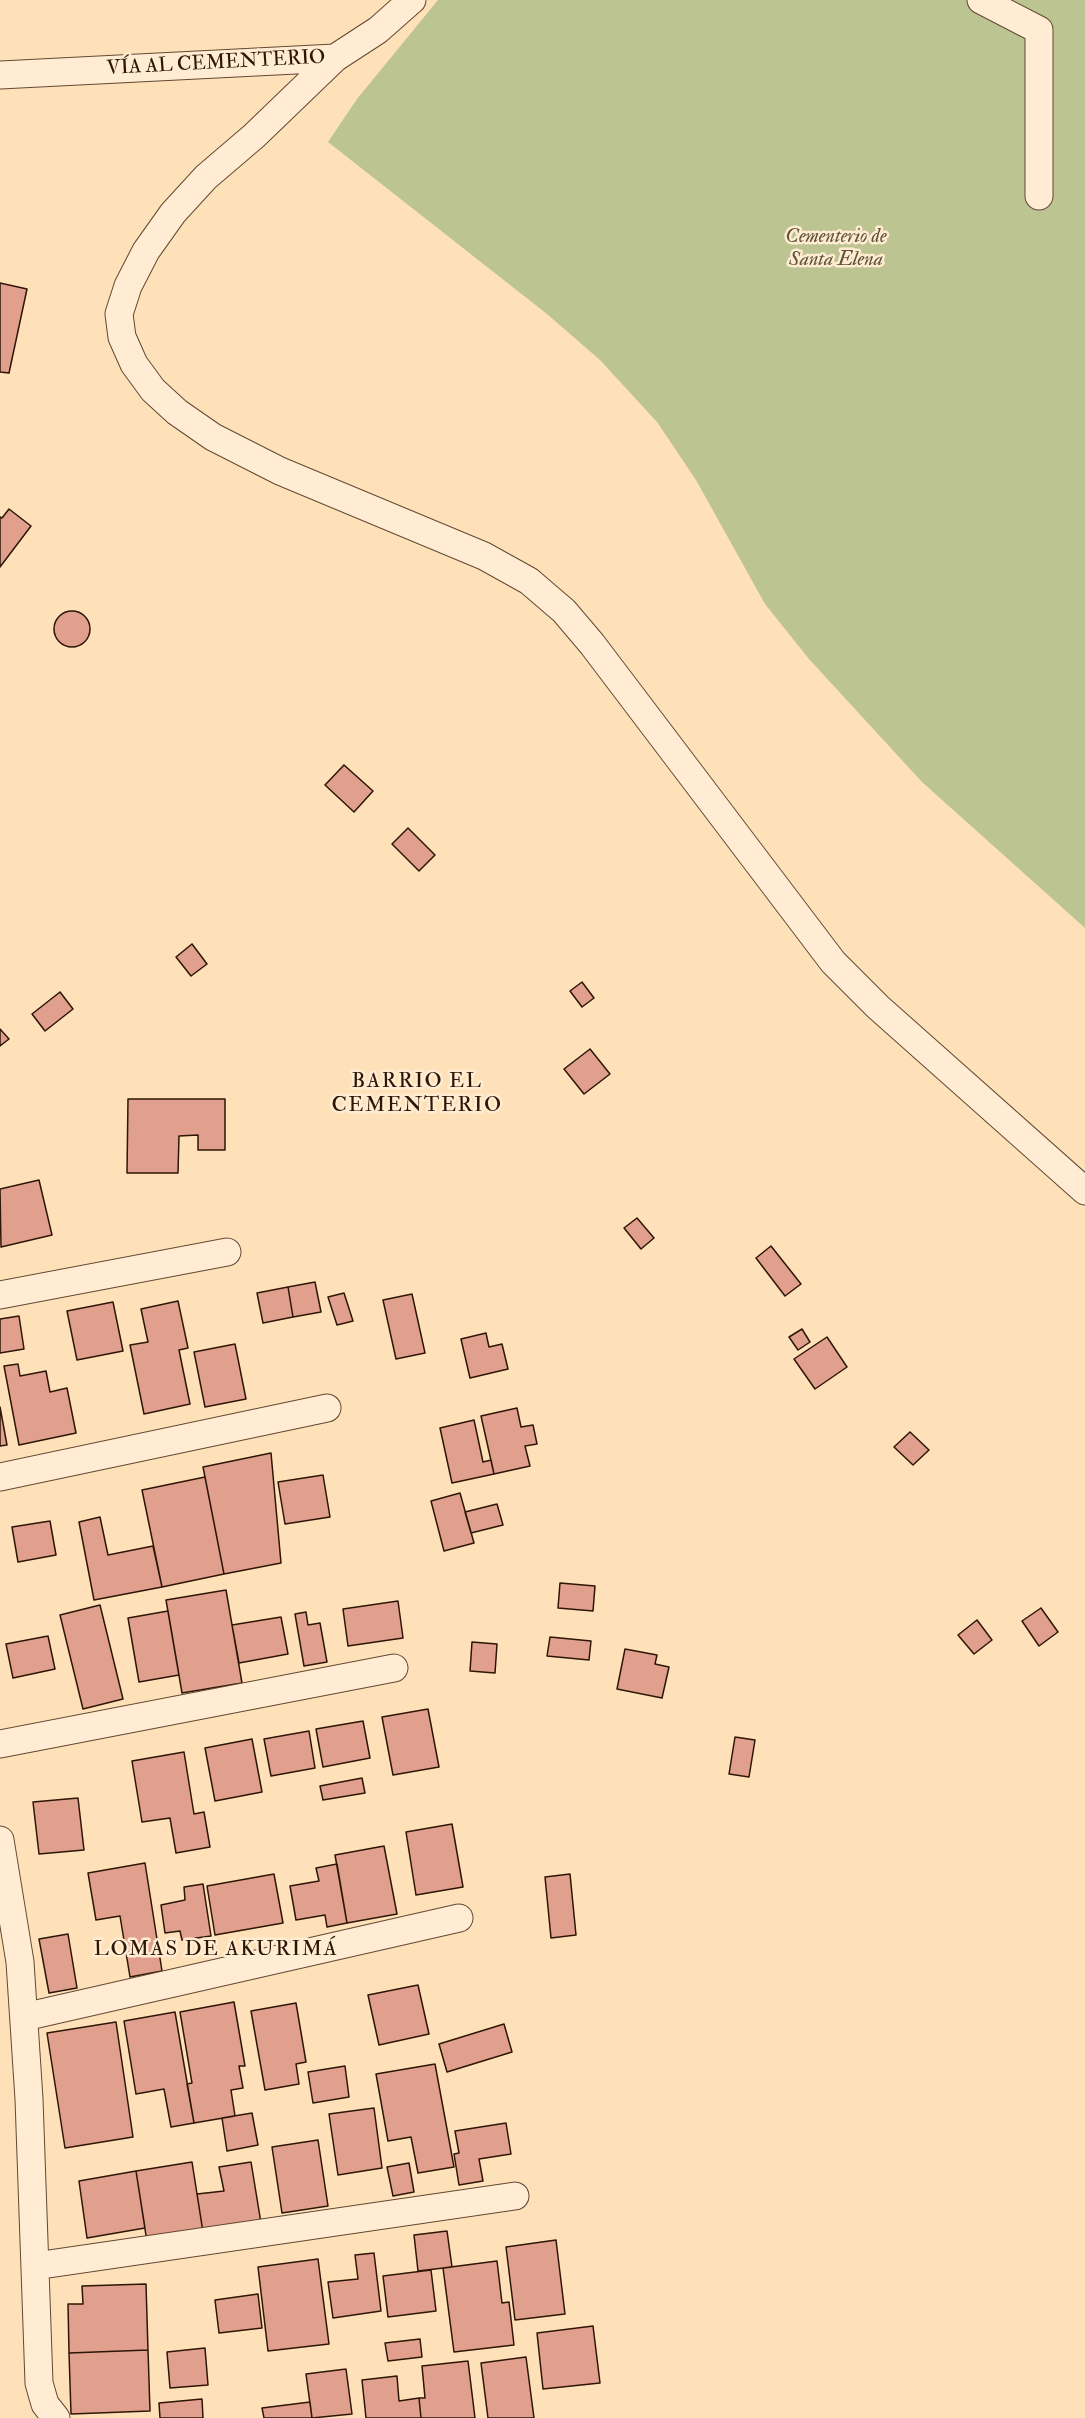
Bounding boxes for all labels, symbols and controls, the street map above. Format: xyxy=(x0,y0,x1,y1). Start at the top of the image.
street label: VÍA AL CEMENTERIO xyxy=(106,46,326,82)
park label: Cementerio de Santa Elena xyxy=(785,226,887,273)
district label: BARRIO EL CEMENTERIO xyxy=(331,1069,503,1119)
district label: LOMAS DE AKURIMÁ xyxy=(94,1937,338,1963)

